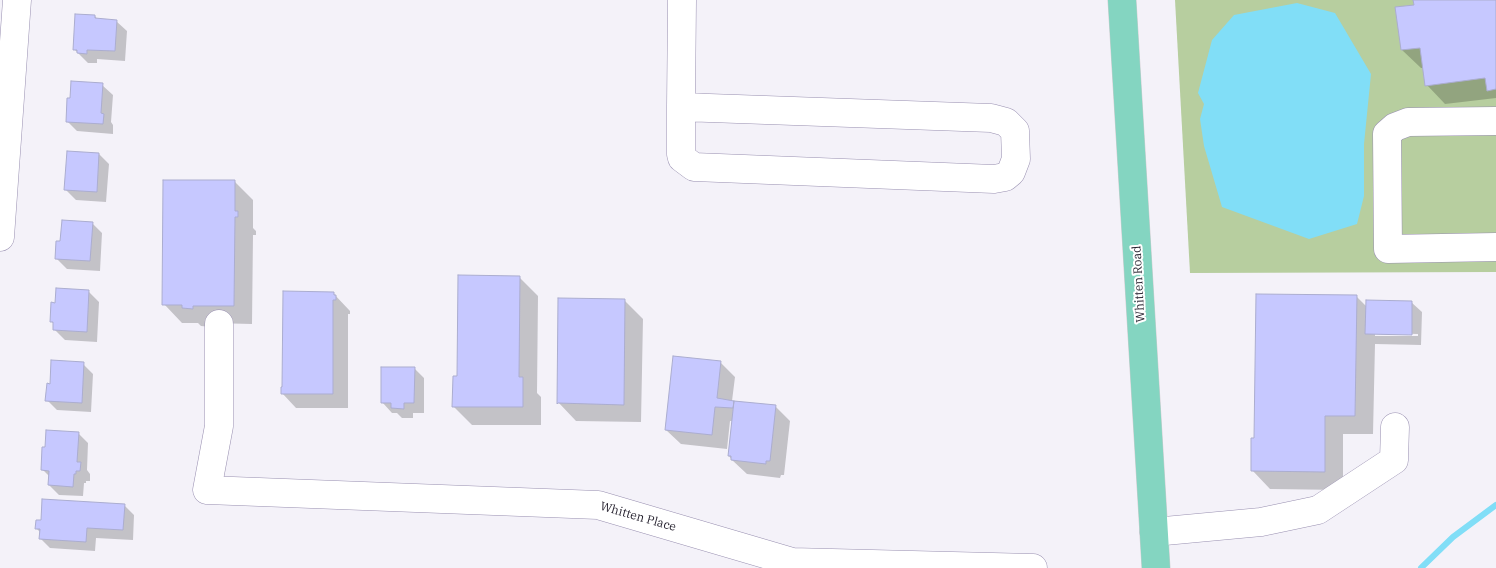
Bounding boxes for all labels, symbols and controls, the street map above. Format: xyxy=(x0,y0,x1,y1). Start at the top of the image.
street label: Whitten Road xyxy=(1130,245,1148,323)
street label: Whitten Place xyxy=(598,499,678,535)

